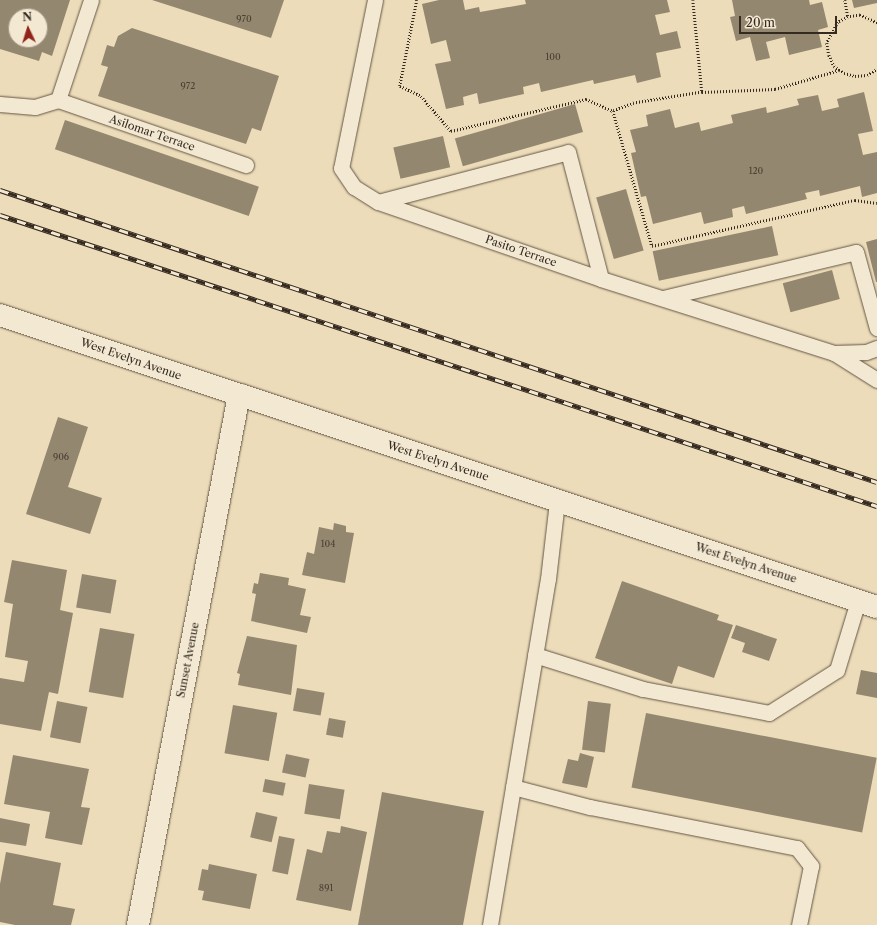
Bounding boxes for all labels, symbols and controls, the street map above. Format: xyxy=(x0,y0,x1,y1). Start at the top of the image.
north arrow xyxy=(8,8,48,48)
scale bar xyxy=(741,8,839,34)
text: N xyxy=(22,10,32,24)
house number: 970 xyxy=(236,14,252,24)
text: 20 m xyxy=(746,15,775,30)
house number: 100 xyxy=(545,52,561,62)
house number: 972 xyxy=(181,81,195,91)
street label: Asilomar Terrace xyxy=(107,112,197,154)
house number: 120 xyxy=(749,166,763,176)
street label: Pasito Terrace xyxy=(483,233,559,269)
street label: West Evelyn Avenue xyxy=(79,335,183,383)
street label: West Evelyn Avenue xyxy=(385,438,491,484)
house number: 906 xyxy=(53,452,69,462)
house number: 104 xyxy=(321,539,335,549)
street label: West Evelyn Avenue xyxy=(693,540,799,586)
street label: Sunset Avenue xyxy=(174,621,202,699)
house number: 891 xyxy=(319,883,333,893)

